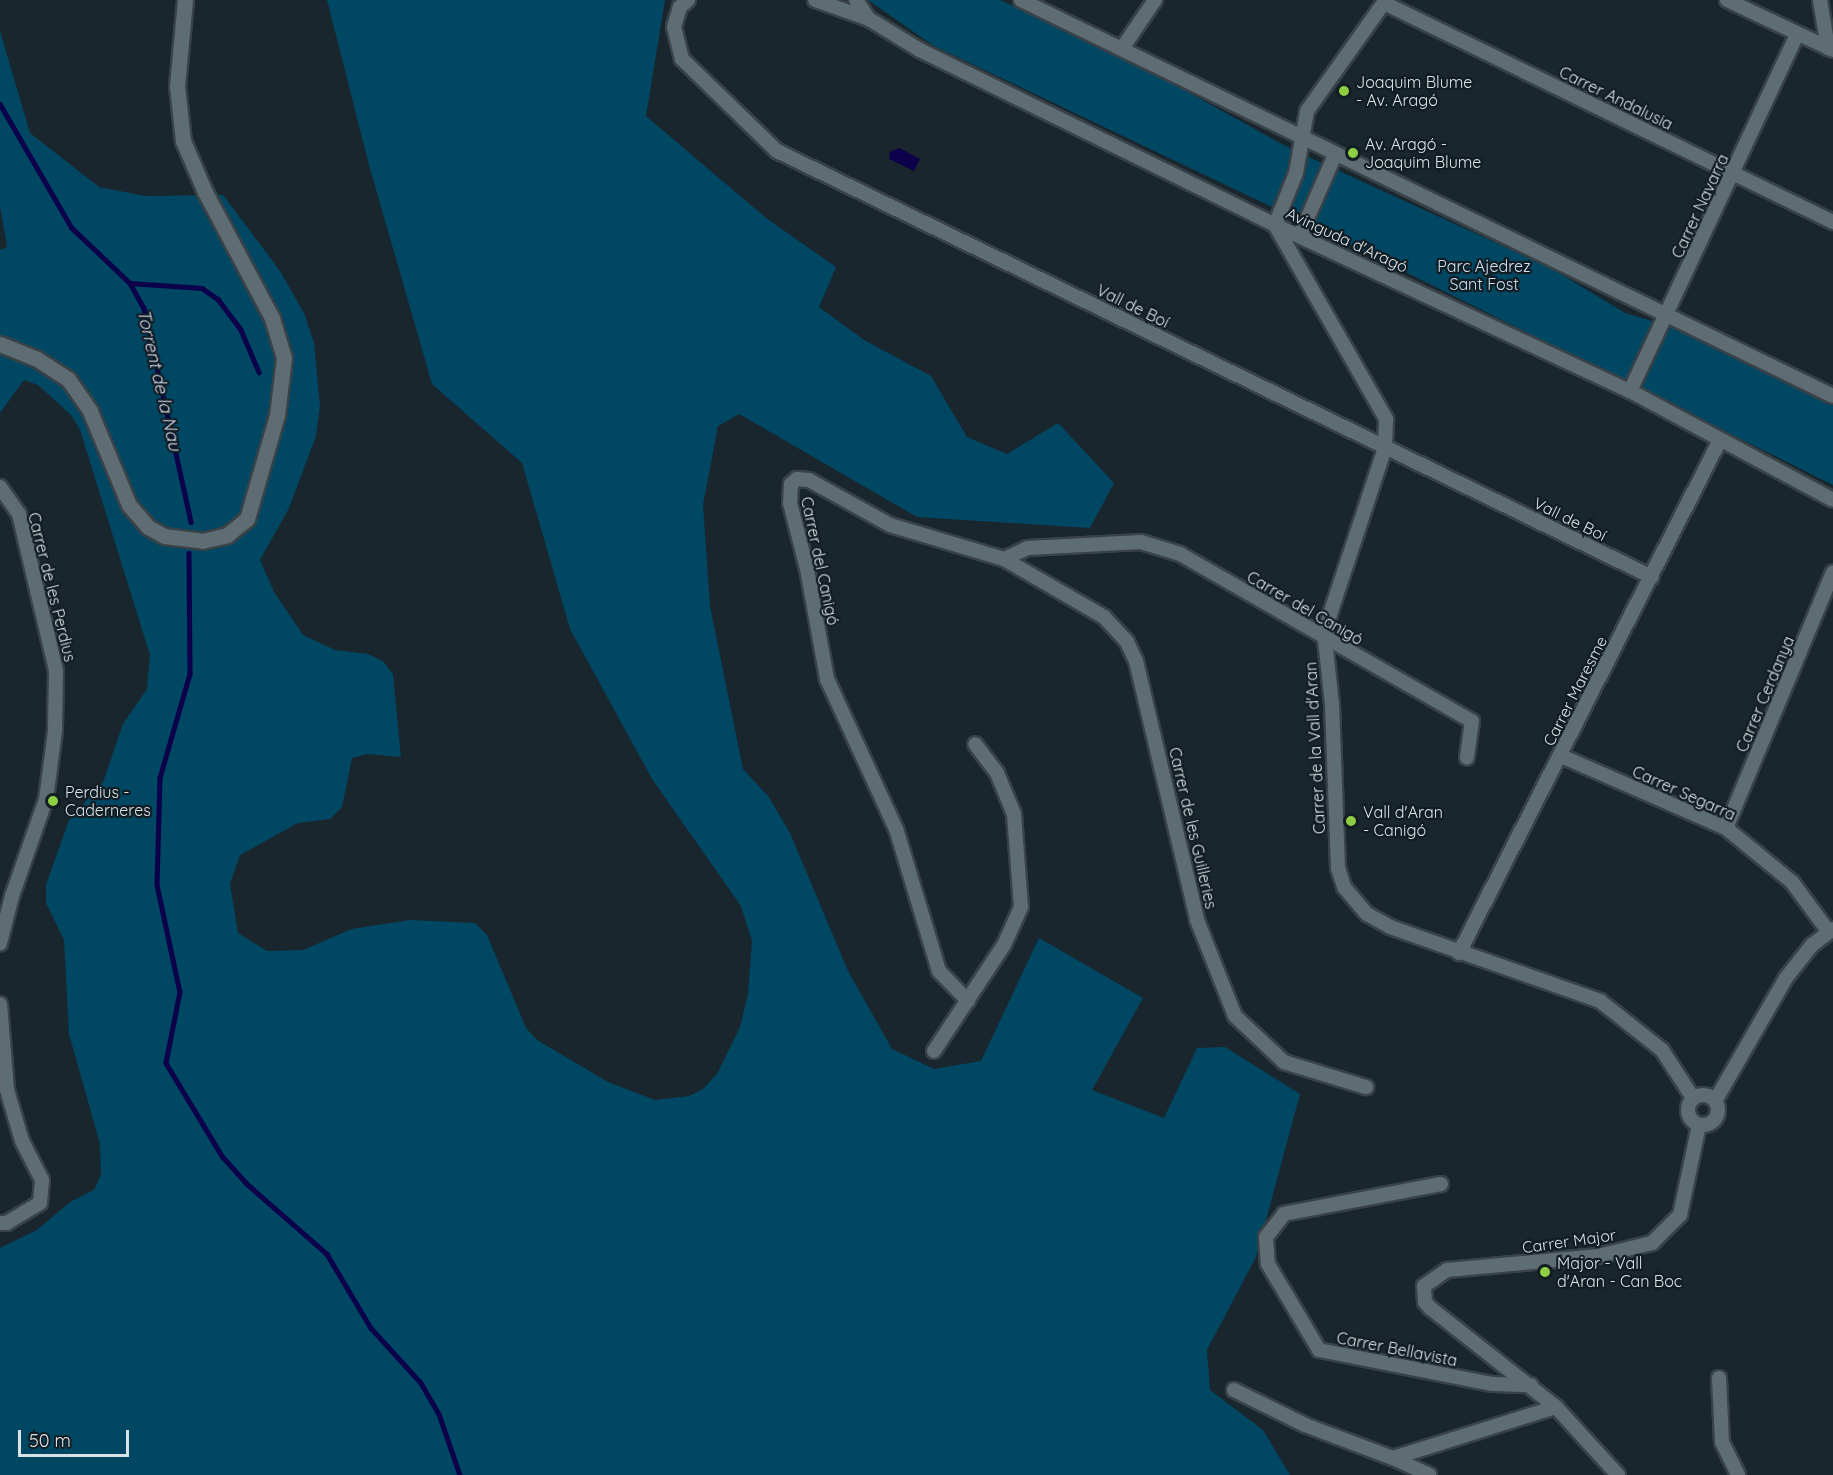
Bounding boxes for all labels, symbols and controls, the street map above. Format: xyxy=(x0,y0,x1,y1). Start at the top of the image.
street label: Carrer Andalusia xyxy=(1556,62,1676,134)
place label: Joaquim Blume - Av. Aragó xyxy=(1356,72,1472,110)
marker: Joaquim Blume - Av. Aragó xyxy=(1337,84,1351,98)
place label: Av. Aragó - Joaquim Blume xyxy=(1365,134,1481,172)
marker: Av. Aragó - Joaquim Blume xyxy=(1346,146,1360,160)
street label: Carrer Navarra xyxy=(1667,151,1733,261)
street label: Avinguda d'Aragó xyxy=(1283,203,1411,277)
park label: Parc Ajedrez Sant Fost xyxy=(1437,256,1531,294)
street label: Vall de Boí xyxy=(1094,280,1172,332)
water label: Torrent de la Nau xyxy=(132,307,186,453)
street label: Vall de Boí xyxy=(1531,493,1609,545)
street label: Carrer del Canigó xyxy=(797,495,843,627)
street label: Carrer de les Perdius xyxy=(24,510,80,664)
street label: Carrer del Canigó xyxy=(1244,567,1366,649)
street label: Carrer Maresme xyxy=(1539,633,1611,749)
street label: Carrer Cerdanya xyxy=(1732,633,1798,755)
street label: Carrer de la Vall d'Aran xyxy=(1301,661,1329,835)
street label: Carrer de les Guilleries xyxy=(1165,745,1221,911)
street label: Carrer Segarra xyxy=(1629,762,1739,824)
place label: Perdius - Caderneres xyxy=(65,782,151,820)
marker: Perdius - Caderneres xyxy=(46,794,60,808)
place label: Vall d'Aran - Canigó xyxy=(1363,802,1443,840)
marker: Vall d'Aran - Canigó xyxy=(1344,814,1358,828)
street label: Carrer Major xyxy=(1521,1225,1617,1257)
place label: Major - Vall d'Aran - Can Boc xyxy=(1557,1253,1682,1291)
marker: Major - Vall d'Aran - Can Boc xyxy=(1538,1265,1552,1279)
street label: Carrer Bellavista xyxy=(1335,1328,1459,1370)
scale bar xyxy=(21,1418,132,1456)
text: 50 m xyxy=(29,1429,71,1452)

